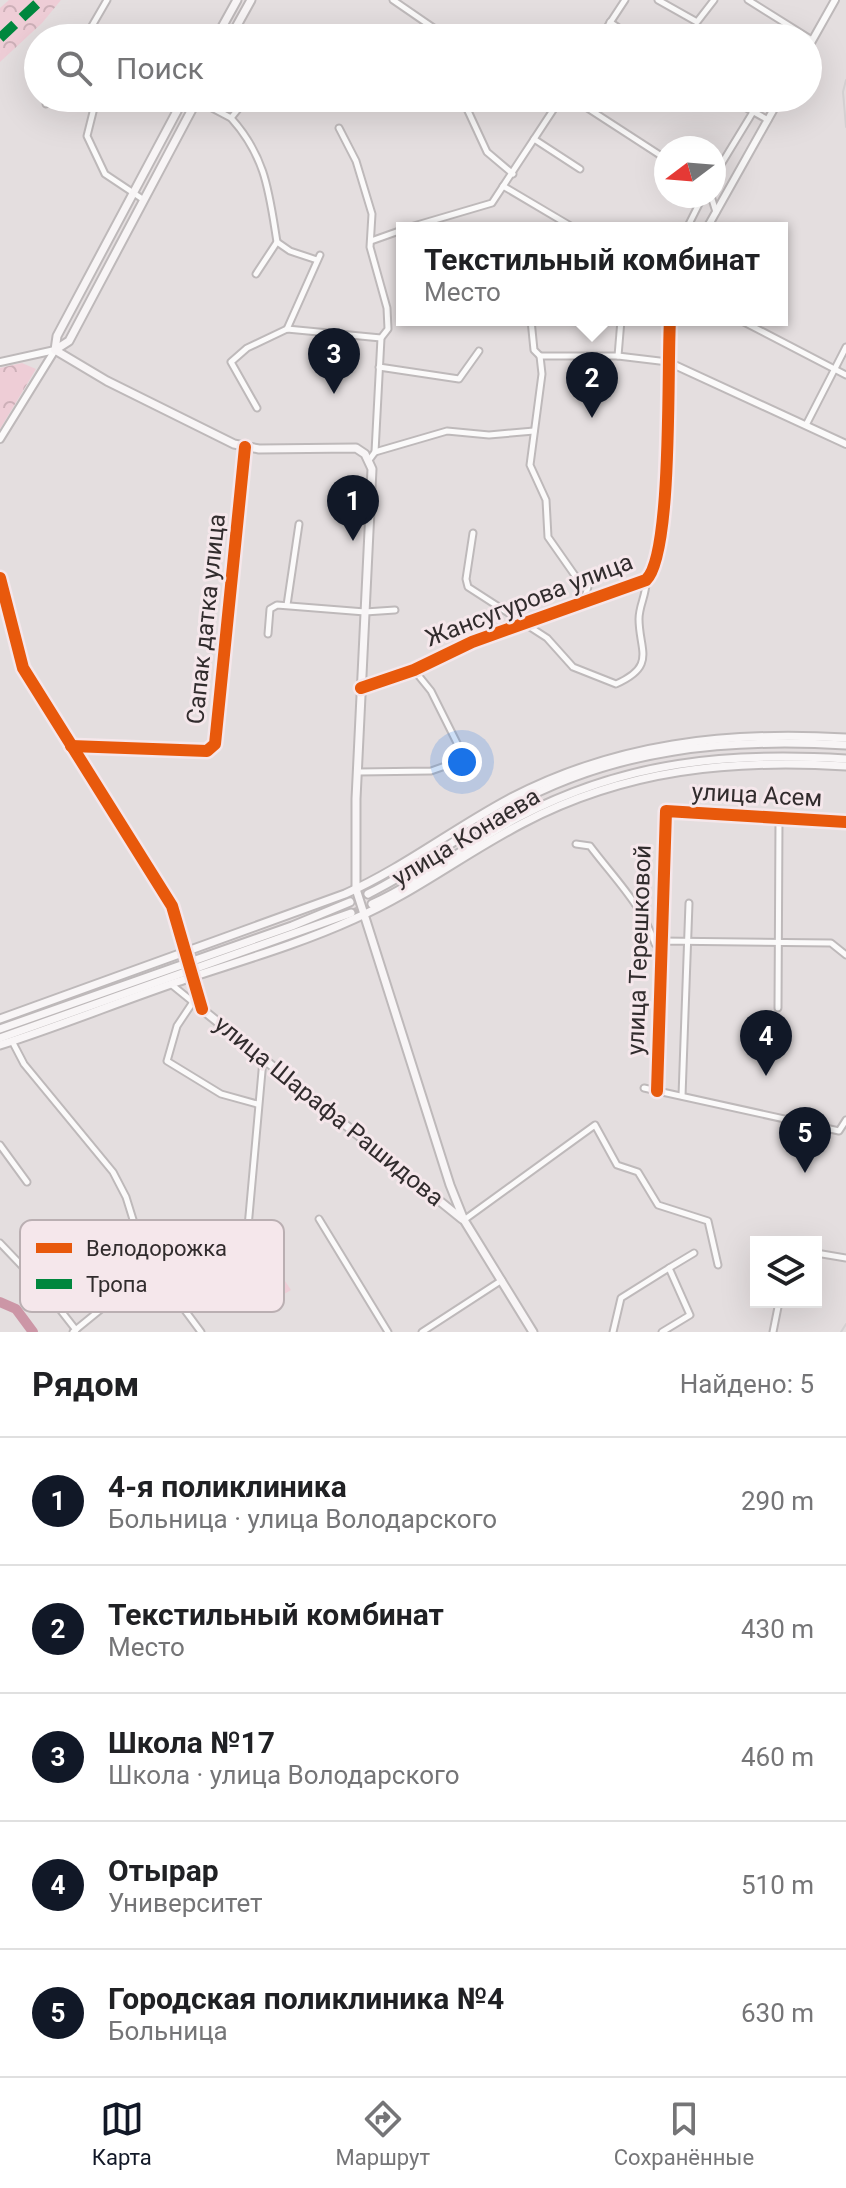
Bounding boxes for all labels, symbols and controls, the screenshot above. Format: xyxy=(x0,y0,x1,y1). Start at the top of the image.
search box xyxy=(24,24,822,112)
icon: search xyxy=(52,46,96,90)
text: Поиск xyxy=(116,51,204,86)
north arrow xyxy=(654,136,726,208)
popup xyxy=(396,222,788,326)
text: Текстильный комбинат xyxy=(424,242,760,277)
text: Место xyxy=(424,277,501,307)
pin: 3 xyxy=(308,328,360,394)
pin: 2 xyxy=(566,352,618,418)
pin: 1 xyxy=(327,475,379,541)
street label: Сапак датка улица xyxy=(181,512,231,726)
street label: Жансугурова улица xyxy=(421,548,637,652)
your location xyxy=(442,742,482,782)
street label: улица Асем xyxy=(691,778,823,812)
street label: улица Конаева xyxy=(387,782,545,892)
street label: улица Терешковой xyxy=(621,844,657,1056)
street label: улица Шарафа Рашидова xyxy=(209,1010,449,1212)
pin: 4 xyxy=(740,1010,792,1076)
pin: 5 xyxy=(779,1107,831,1173)
legend xyxy=(20,1220,284,1312)
text: Велодорожка xyxy=(86,1236,227,1261)
map controls xyxy=(750,1236,822,1308)
button: layers xyxy=(750,1236,822,1308)
text: Тропа xyxy=(86,1272,148,1297)
text: Рядом xyxy=(32,1364,139,1404)
text: Найдено: 5 xyxy=(680,1369,814,1399)
text: 4-я поликлиника xyxy=(108,1469,347,1504)
text: 1 xyxy=(51,1486,65,1516)
text: 290 m xyxy=(741,1486,814,1516)
text: Больница · улица Володарского xyxy=(108,1504,497,1534)
text: Текстильный комбинат xyxy=(108,1597,444,1632)
text: 2 xyxy=(51,1614,65,1644)
text: 430 m xyxy=(741,1614,814,1644)
text: Место xyxy=(108,1632,185,1662)
text: Школа №17 xyxy=(108,1725,275,1760)
text: 3 xyxy=(51,1742,65,1772)
text: 460 m xyxy=(741,1742,814,1772)
text: Школа · улица Володарского xyxy=(108,1760,459,1790)
text: Отырар xyxy=(108,1853,219,1888)
text: 4 xyxy=(51,1870,65,1900)
text: 510 m xyxy=(741,1870,814,1900)
text: Университет xyxy=(108,1888,263,1918)
text: Городская поликлиника №4 xyxy=(108,1981,504,2016)
text: 5 xyxy=(51,1998,65,2028)
text: 630 m xyxy=(741,1998,814,2028)
text: Больница xyxy=(108,2016,228,2046)
tab: Карта xyxy=(92,2097,152,2170)
tab: Маршрут xyxy=(336,2097,430,2170)
tab: Сохранённые xyxy=(614,2097,754,2170)

